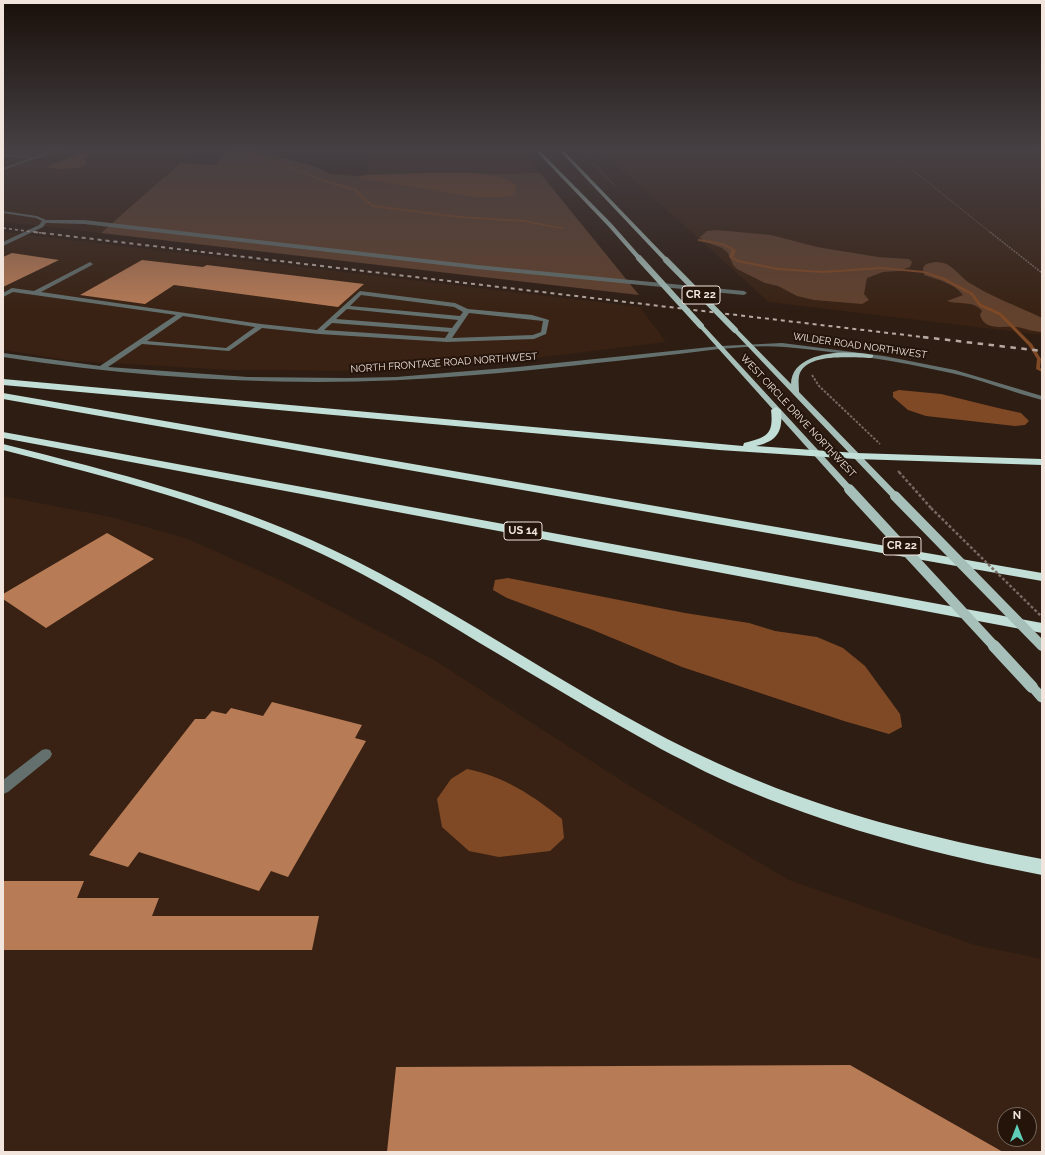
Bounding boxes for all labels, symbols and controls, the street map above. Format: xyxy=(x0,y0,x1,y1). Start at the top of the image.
road number: CR 22 xyxy=(682,286,720,304)
street label: WILDER ROAD NORTHWEST xyxy=(792,331,928,361)
street label: NORTH FRONTAGE ROAD NORTHWEST xyxy=(350,350,538,376)
street label: WEST CIRCLE DRIVE NORTHWEST xyxy=(738,352,858,480)
road number: US 14 xyxy=(504,522,542,540)
road number: CR 22 xyxy=(883,537,921,555)
north arrow xyxy=(997,1107,1037,1147)
text: N xyxy=(1013,1109,1021,1122)

